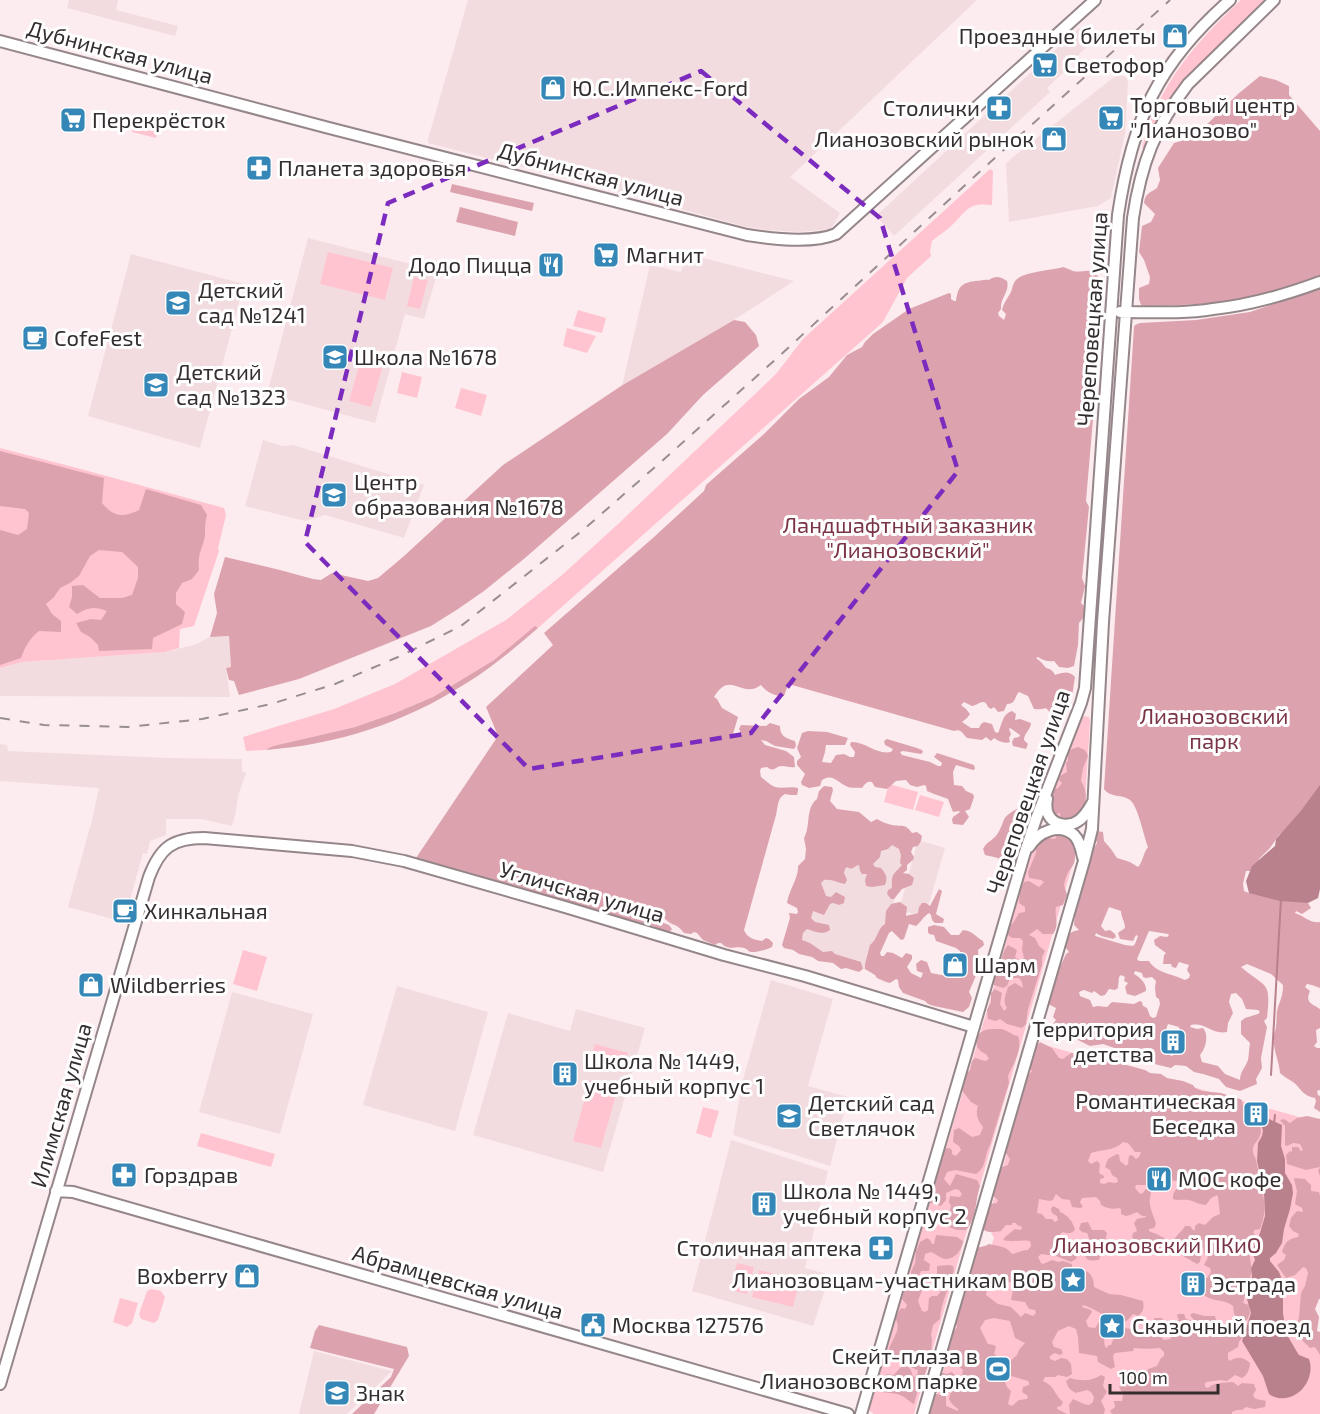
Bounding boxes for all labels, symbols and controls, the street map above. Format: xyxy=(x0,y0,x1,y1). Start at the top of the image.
street label: Дубнинская улица xyxy=(24,14,216,89)
shop icon: Проездные билеты xyxy=(1160,21,1190,51)
place label: Проездные билеты xyxy=(959,22,1156,48)
supermarket icon: Светофор xyxy=(1030,50,1060,80)
place label: Светофор xyxy=(1064,51,1165,77)
shop icon: Ю.С.Импекс-Ford xyxy=(538,73,568,103)
place label: Ю.С.Импекс-Ford xyxy=(572,74,748,100)
place label: Торговый центр "Лианозово" xyxy=(1130,91,1295,142)
pharmacy icon: Столички xyxy=(984,93,1014,123)
place label: Столички xyxy=(883,94,980,120)
supermarket icon: Торговый центр "Лианозово" xyxy=(1096,103,1126,133)
supermarket icon: Перекрёсток xyxy=(58,105,88,135)
place label: Перекрёсток xyxy=(92,106,226,132)
shop icon: Лианозовский рынок xyxy=(1039,124,1069,154)
place label: Лианозовский рынок xyxy=(815,125,1034,151)
street label: Дубнинская улица xyxy=(495,136,687,211)
pharmacy icon: Планета здоровья xyxy=(244,153,274,183)
place label: Планета здоровья xyxy=(278,154,466,180)
street label: Череповецкая улица xyxy=(1071,211,1112,427)
supermarket icon: Магнит xyxy=(591,240,621,270)
place label: Магнит xyxy=(626,241,704,267)
restaurant icon: Додо Пицца xyxy=(536,250,566,280)
place label: Додо Пицца xyxy=(408,251,532,277)
place label: Детский сад №1241 xyxy=(198,276,306,327)
school or university icon: Детский сад №1241 xyxy=(163,288,193,318)
cafe icon: CofeFest xyxy=(20,323,50,353)
place label: CofeFest xyxy=(54,324,142,350)
school or university icon: Школа №1678 xyxy=(320,342,350,372)
place label: Школа №1678 xyxy=(354,343,497,369)
place label: Детский сад №1323 xyxy=(176,358,286,409)
school or university icon: Детский сад №1323 xyxy=(141,370,171,400)
place label: Центр образования №1678 xyxy=(354,468,564,519)
school or university icon: Центр образования №1678 xyxy=(319,480,349,510)
park label: Ландшафтный заказник "Лианозовский" xyxy=(783,511,1033,562)
street label: Череповецкая улица xyxy=(980,686,1075,898)
park label: Лианозовский парк xyxy=(1140,702,1288,753)
street label: Угличская улица xyxy=(497,855,668,928)
cafe icon: Хинкальная xyxy=(110,896,140,926)
place label: Хинкальная xyxy=(144,897,268,923)
shop icon: Шарм xyxy=(940,950,970,980)
place label: Шарм xyxy=(974,951,1036,977)
shop icon: Wildberries xyxy=(76,970,106,1000)
place label: Wildberries xyxy=(110,971,226,997)
place label: Территория детства xyxy=(1032,1015,1154,1066)
street label: Илимская улица xyxy=(24,1019,97,1190)
building icon: Территория детства xyxy=(1158,1027,1188,1057)
place label: Школа № 1449, учебный корпус 1 xyxy=(584,1047,764,1099)
building icon: Школа № 1449, учебный корпус 1 xyxy=(550,1059,580,1089)
place label: Романтическая Беседка xyxy=(1075,1087,1236,1138)
place label: Детский сад Светлячок xyxy=(808,1089,935,1140)
building icon: Романтическая Беседка xyxy=(1241,1099,1271,1129)
school or university icon: Детский сад Светлячок xyxy=(774,1101,804,1131)
pharmacy icon: Горздрав xyxy=(109,1160,139,1190)
place label: Горздрав xyxy=(144,1161,238,1187)
restaurant icon: МОС кофе xyxy=(1144,1164,1174,1194)
place label: МОС кофе xyxy=(1178,1165,1281,1191)
place label: Школа № 1449, учебный корпус 2 xyxy=(783,1177,967,1229)
building icon: Школа № 1449, учебный корпус 2 xyxy=(749,1189,779,1219)
park label: Лианозовский ПКиО xyxy=(1052,1231,1262,1257)
pharmacy icon: Столичная аптека xyxy=(866,1233,896,1263)
place label: Столичная аптека xyxy=(676,1234,862,1260)
street label: Абрамцевская улица xyxy=(350,1239,567,1325)
shop icon: Boxberry xyxy=(232,1261,262,1291)
place label: Boxberry xyxy=(137,1262,228,1288)
place icon: Лианозовцам-участникам ВОВ xyxy=(1058,1265,1088,1295)
place label: Лианозовцам-участникам ВОВ xyxy=(732,1266,1054,1293)
building icon: Эстрада xyxy=(1178,1269,1208,1299)
place label: Эстрада xyxy=(1212,1270,1296,1296)
public building icon: Москва 127576 xyxy=(578,1310,608,1340)
place label: Москва 127576 xyxy=(612,1311,764,1337)
place icon: Cказочный поезд xyxy=(1097,1311,1127,1341)
place label: Cказочный поезд xyxy=(1132,1312,1311,1338)
place label: Скейт-плаза в Лианозовском парке xyxy=(760,1342,978,1393)
sports icon: Скейт-плаза в Лианозовском парке xyxy=(983,1354,1013,1384)
scale bar xyxy=(1110,1357,1218,1395)
text: 100 m xyxy=(1119,1366,1168,1388)
school or university icon: Знак xyxy=(322,1378,352,1408)
place label: Знак xyxy=(356,1379,405,1405)

